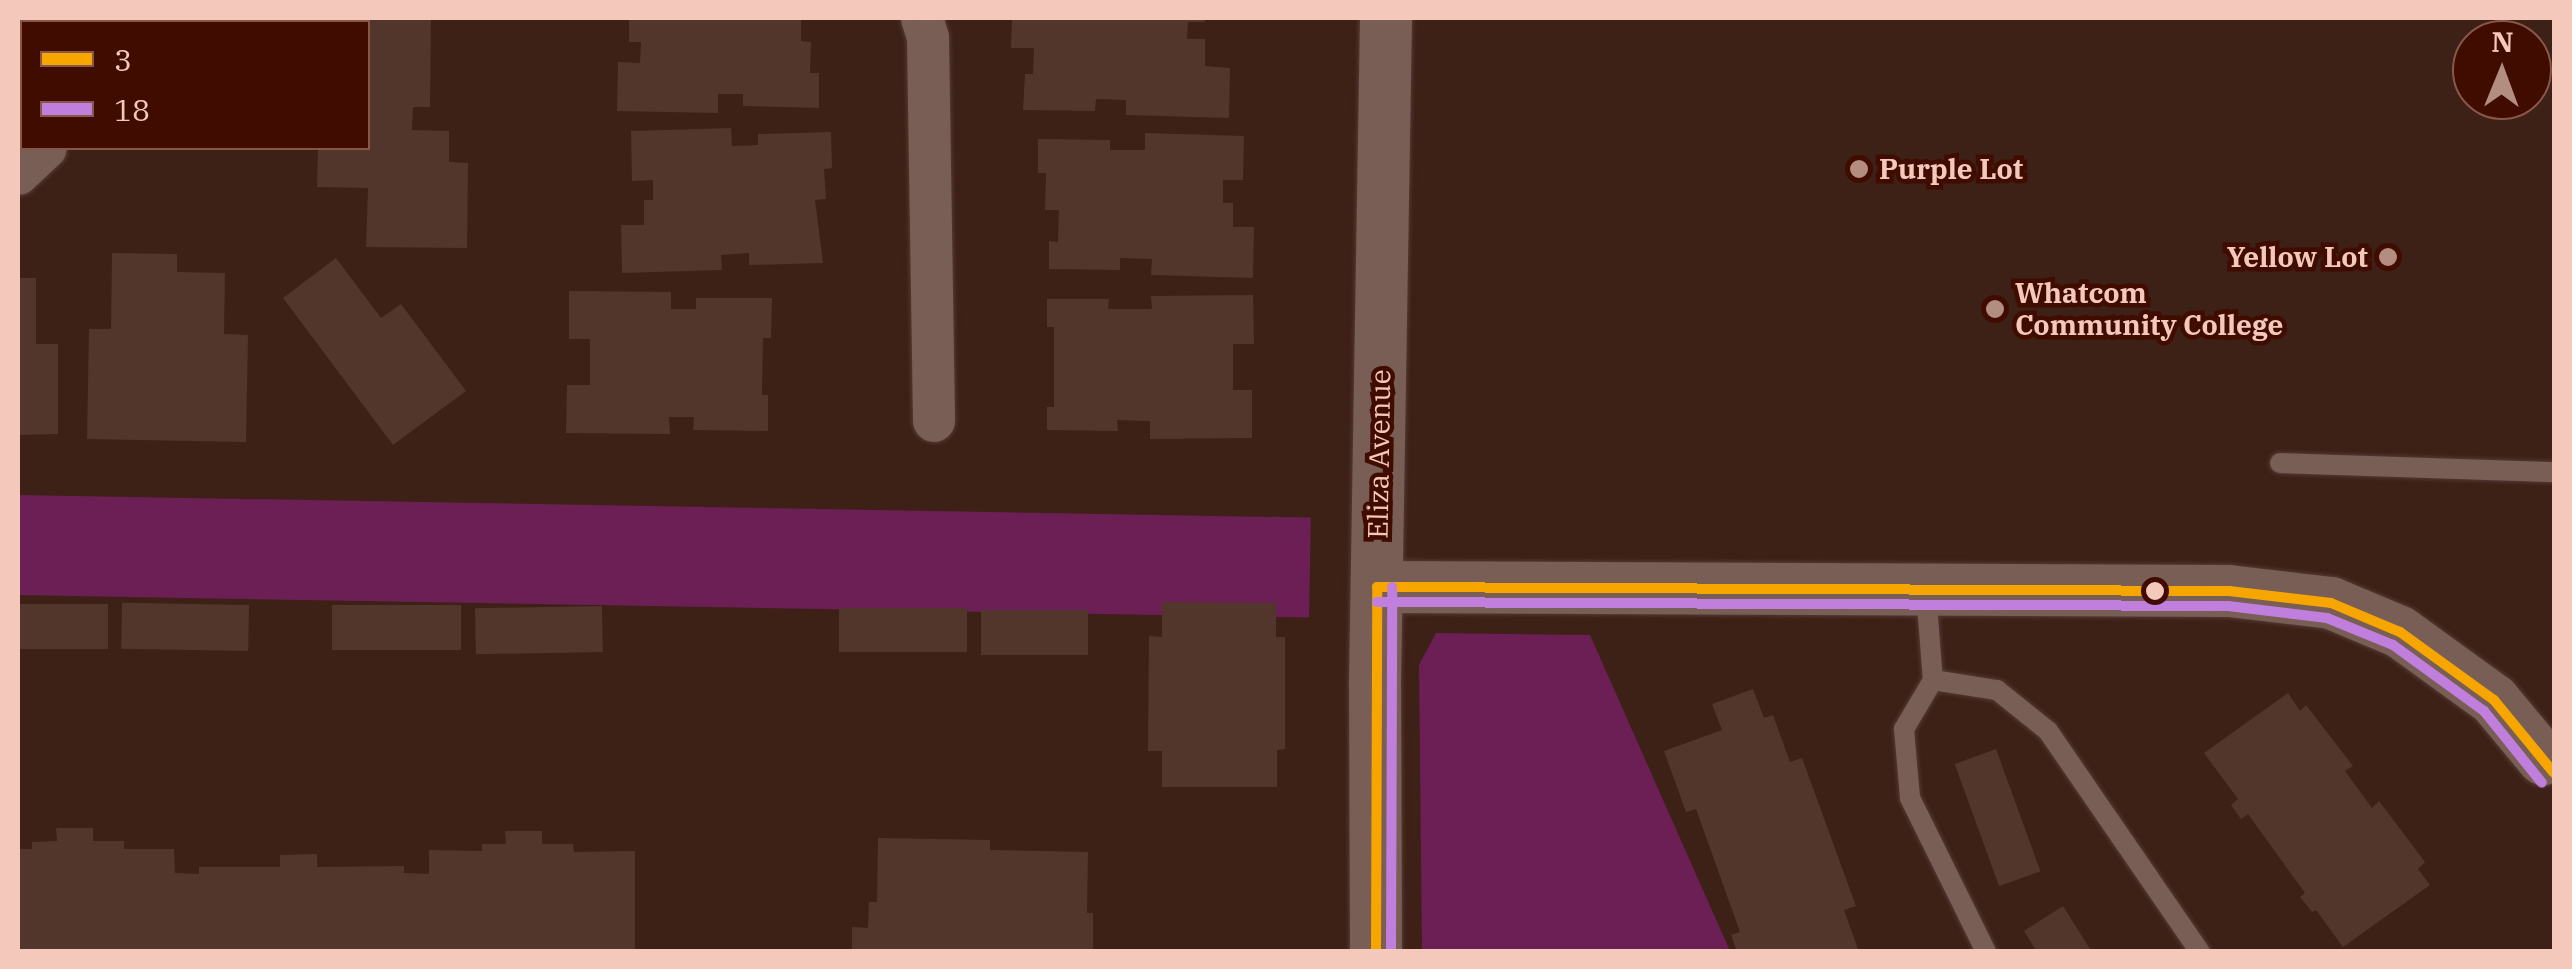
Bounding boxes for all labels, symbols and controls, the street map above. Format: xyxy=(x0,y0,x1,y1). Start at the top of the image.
legend xyxy=(20,20,370,150)
north arrow xyxy=(2452,20,2552,120)
text: N xyxy=(2491,23,2514,60)
text: 3 xyxy=(114,40,132,79)
text: 18 xyxy=(114,90,150,129)
place label: Purple Lot xyxy=(1879,152,2023,186)
marker: Purple Lot xyxy=(1848,158,1870,180)
place label: Yellow Lot xyxy=(2227,240,2368,274)
marker: Yellow Lot xyxy=(2377,246,2399,268)
place label: Whatcom Community College xyxy=(2015,276,2283,342)
marker: Whatcom Community College xyxy=(1984,298,2006,320)
street label: Eliza Avenue xyxy=(1361,369,1397,539)
unlabelled marker xyxy=(2145,581,2165,601)

